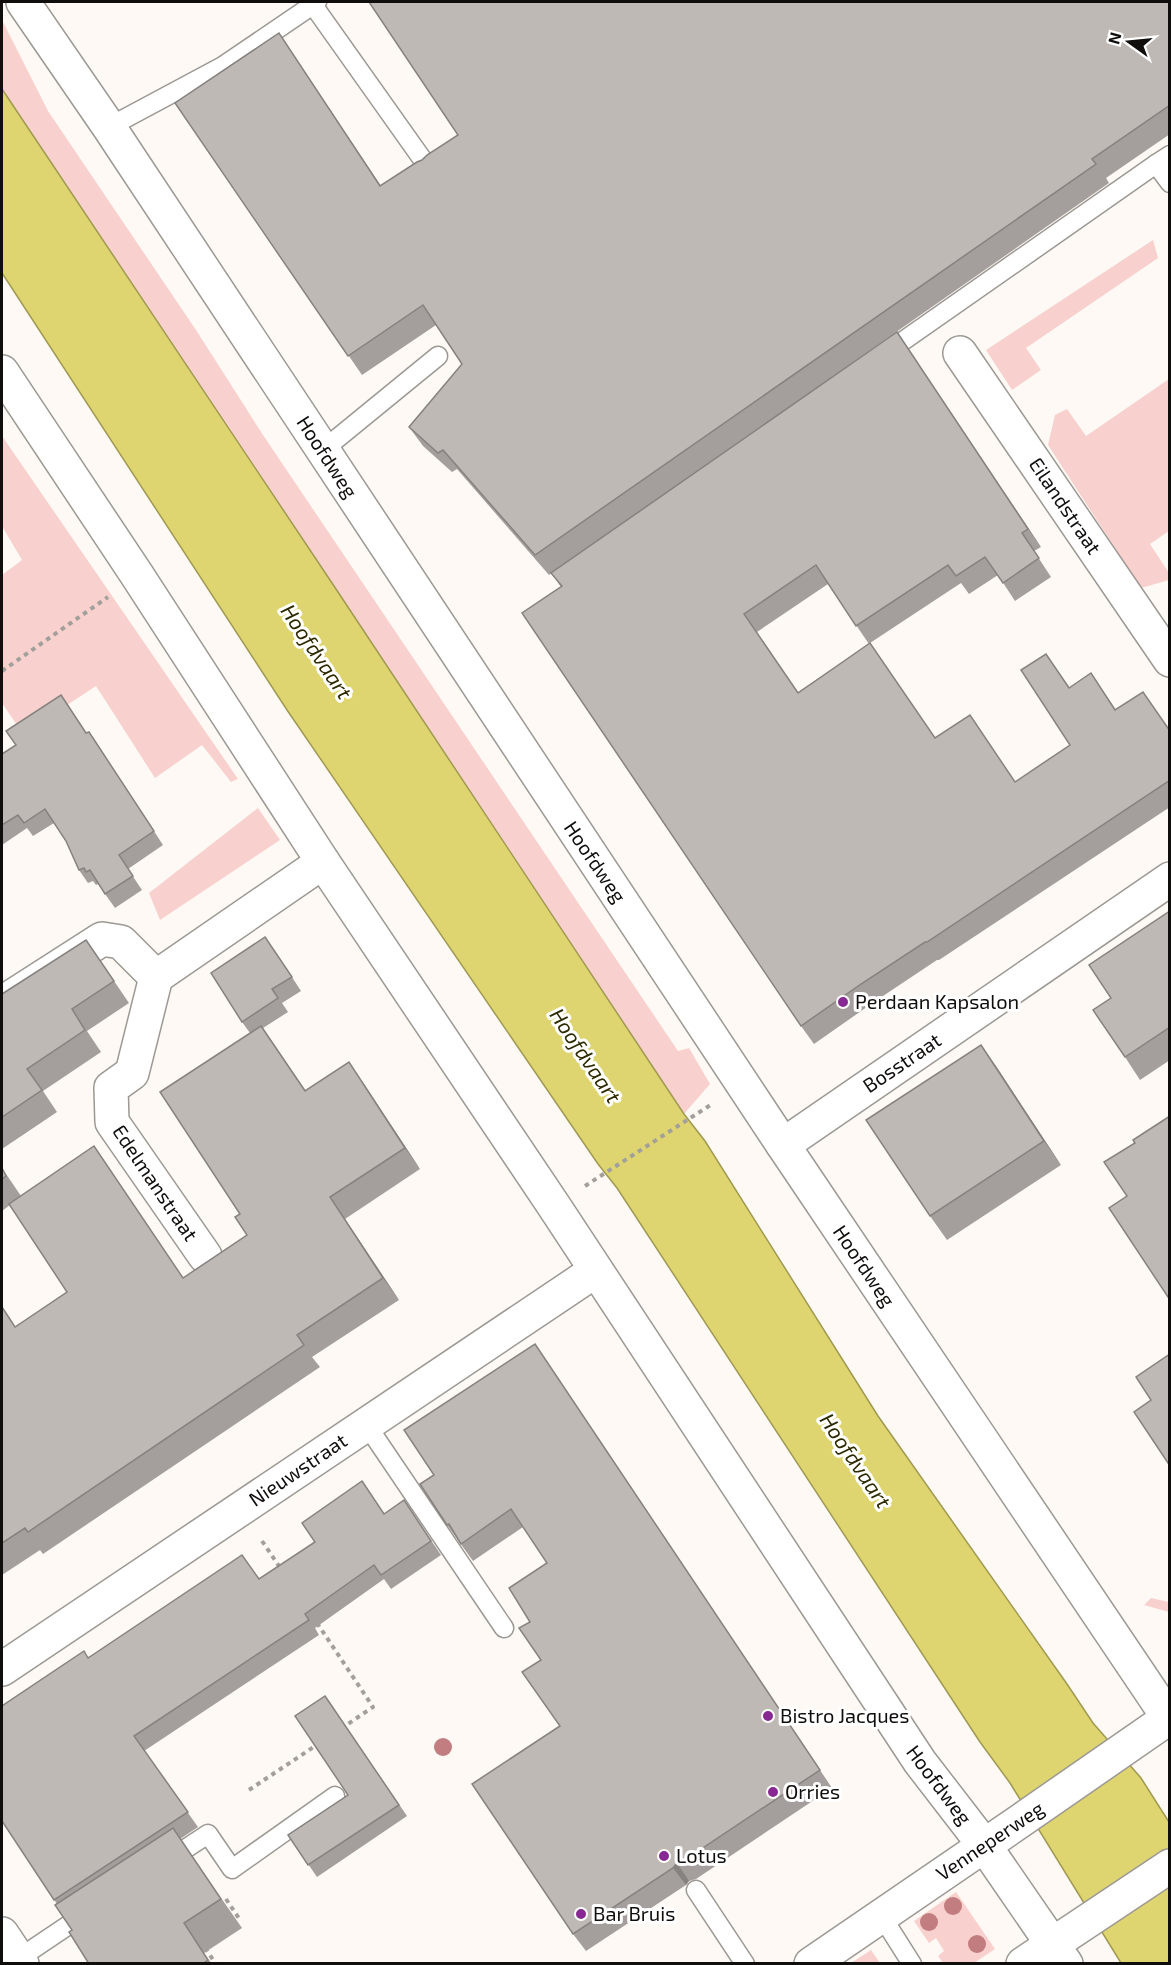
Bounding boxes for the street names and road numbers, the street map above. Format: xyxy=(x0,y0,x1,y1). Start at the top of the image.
street label: Hoofdweg xyxy=(292,411,363,502)
street label: Eilandstraat xyxy=(1025,452,1107,559)
street label: Hoofdweg xyxy=(560,816,632,907)
street label: Bosstraat xyxy=(858,1027,945,1097)
street label: Edelmanstraat xyxy=(108,1120,204,1245)
street label: Hoofdweg xyxy=(829,1220,901,1311)
street label: Nieuwstraat xyxy=(244,1427,351,1511)
street label: Hoofdweg xyxy=(902,1740,977,1829)
street label: Venneperweg xyxy=(931,1795,1048,1885)

